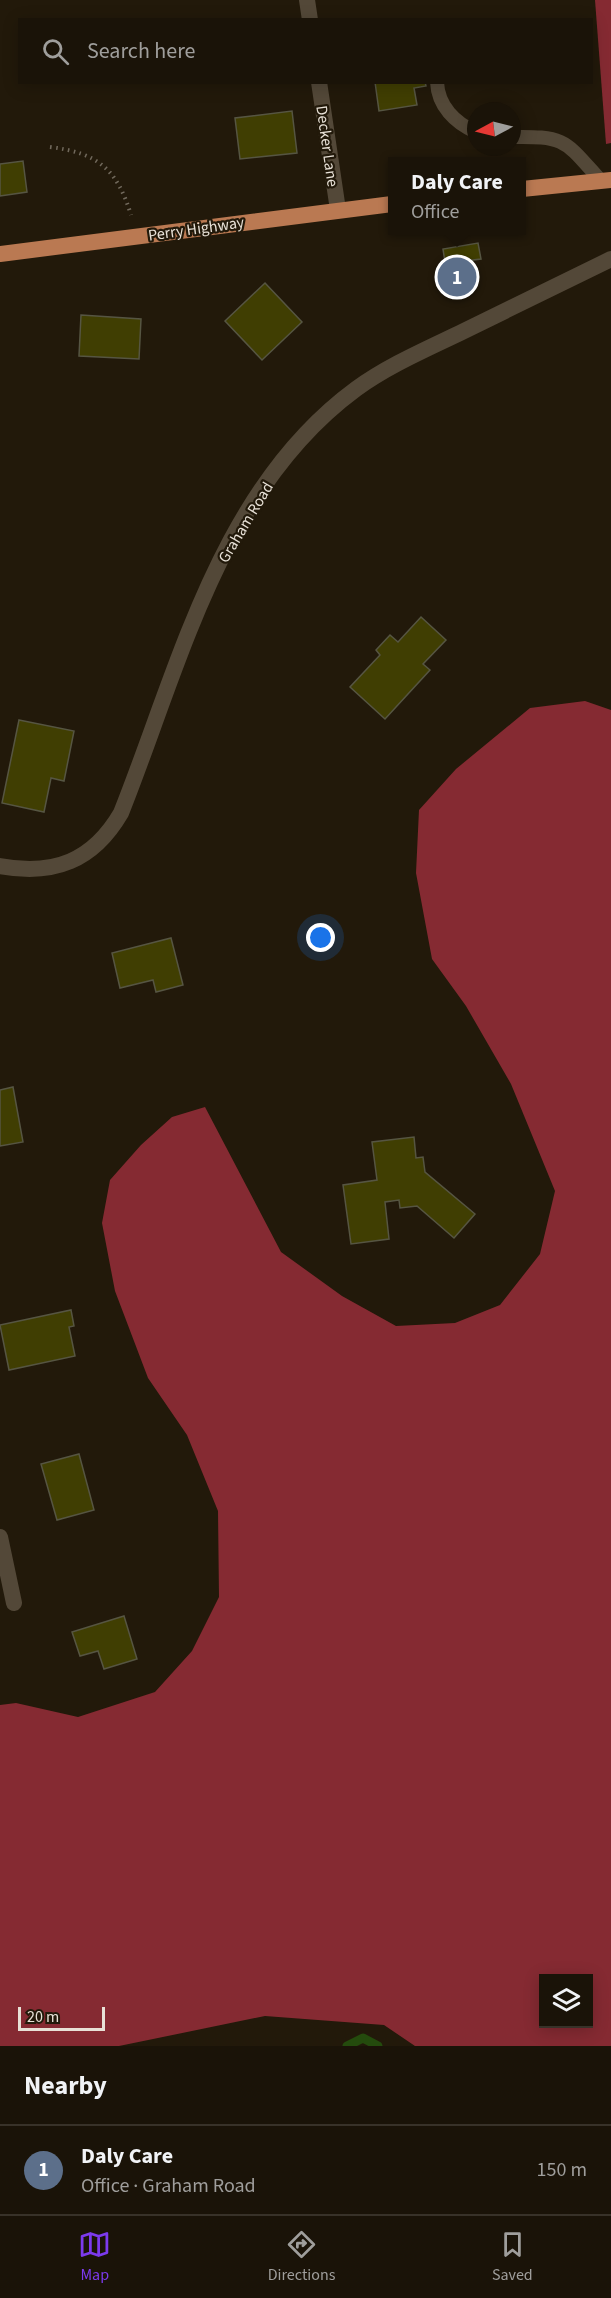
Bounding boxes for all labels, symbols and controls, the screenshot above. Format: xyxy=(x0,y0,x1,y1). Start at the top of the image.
search box xyxy=(18,18,593,84)
icon: search xyxy=(39,35,72,68)
text: Search here xyxy=(87,35,195,67)
north arrow xyxy=(467,102,521,156)
street label: Decker Lane xyxy=(310,104,344,188)
popup xyxy=(388,157,526,235)
text: Daly Care xyxy=(411,166,503,198)
text: Office xyxy=(411,198,459,226)
street label: Perry Highway xyxy=(147,211,246,247)
pin: 1 xyxy=(438,254,476,300)
street label: Graham Road xyxy=(213,478,279,567)
your location xyxy=(306,923,335,952)
map controls xyxy=(539,1974,593,2028)
button: layers xyxy=(539,1974,593,2028)
scale bar xyxy=(18,2004,105,2032)
text: 20 m xyxy=(27,2006,59,2028)
text: Nearby xyxy=(24,2067,107,2104)
text: Daly Care xyxy=(81,2140,173,2172)
text: 1 xyxy=(38,2156,49,2184)
text: 150 m xyxy=(537,2156,587,2184)
text: Office · Graham Road xyxy=(81,2172,256,2200)
tab: Map xyxy=(78,2228,111,2286)
tab: Directions xyxy=(268,2228,335,2286)
tab: Saved xyxy=(492,2228,533,2286)

